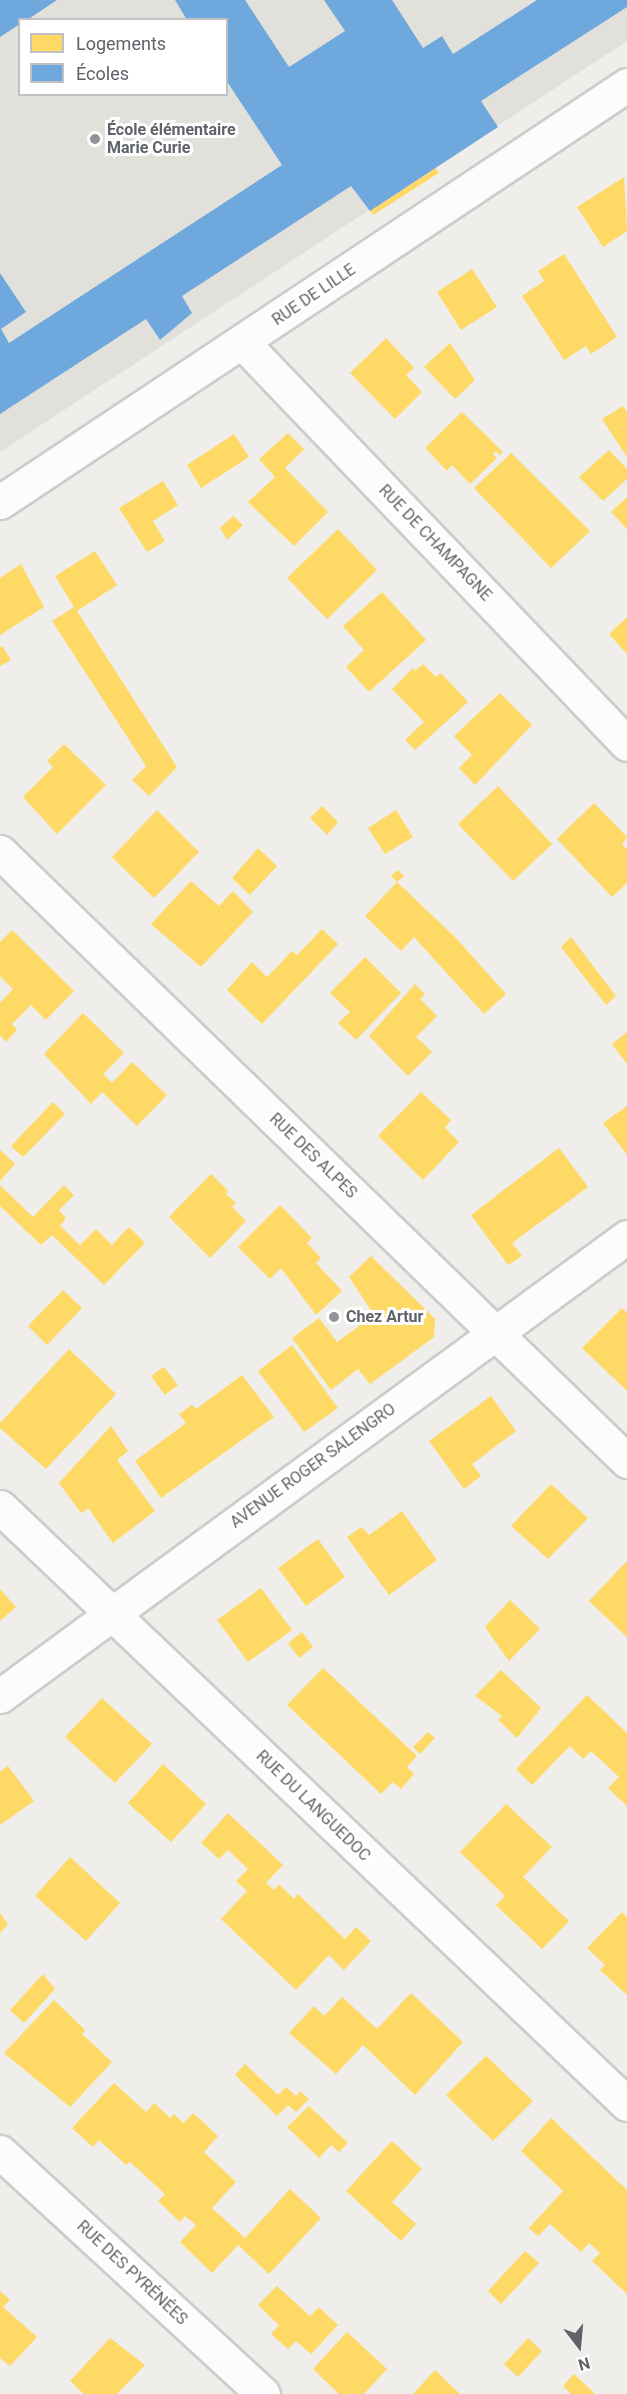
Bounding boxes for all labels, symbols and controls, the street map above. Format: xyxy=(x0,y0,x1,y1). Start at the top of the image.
legend xyxy=(18,18,228,96)
text: Logements xyxy=(76,33,166,54)
text: Écoles xyxy=(76,63,129,84)
place label: École élémentaire Marie Curie xyxy=(107,120,236,158)
marker: École élémentaire Marie Curie xyxy=(88,132,102,146)
street label: RUE DE LILLE xyxy=(269,260,359,330)
street label: RUE DE CHAMPAGNE xyxy=(375,481,495,605)
street label: RUE DES ALPES xyxy=(265,1109,361,1203)
place label: Chez Artur xyxy=(346,1307,423,1327)
marker: Chez Artur xyxy=(327,1310,341,1324)
street label: AVENUE ROGER SALENGRO xyxy=(227,1400,399,1532)
street label: RUE DU LANGUEDOC xyxy=(252,1747,374,1865)
street label: RUE DES PYRÉNÉES xyxy=(73,2217,191,2329)
north arrow xyxy=(549,2316,609,2376)
text: N xyxy=(576,2353,592,2374)

